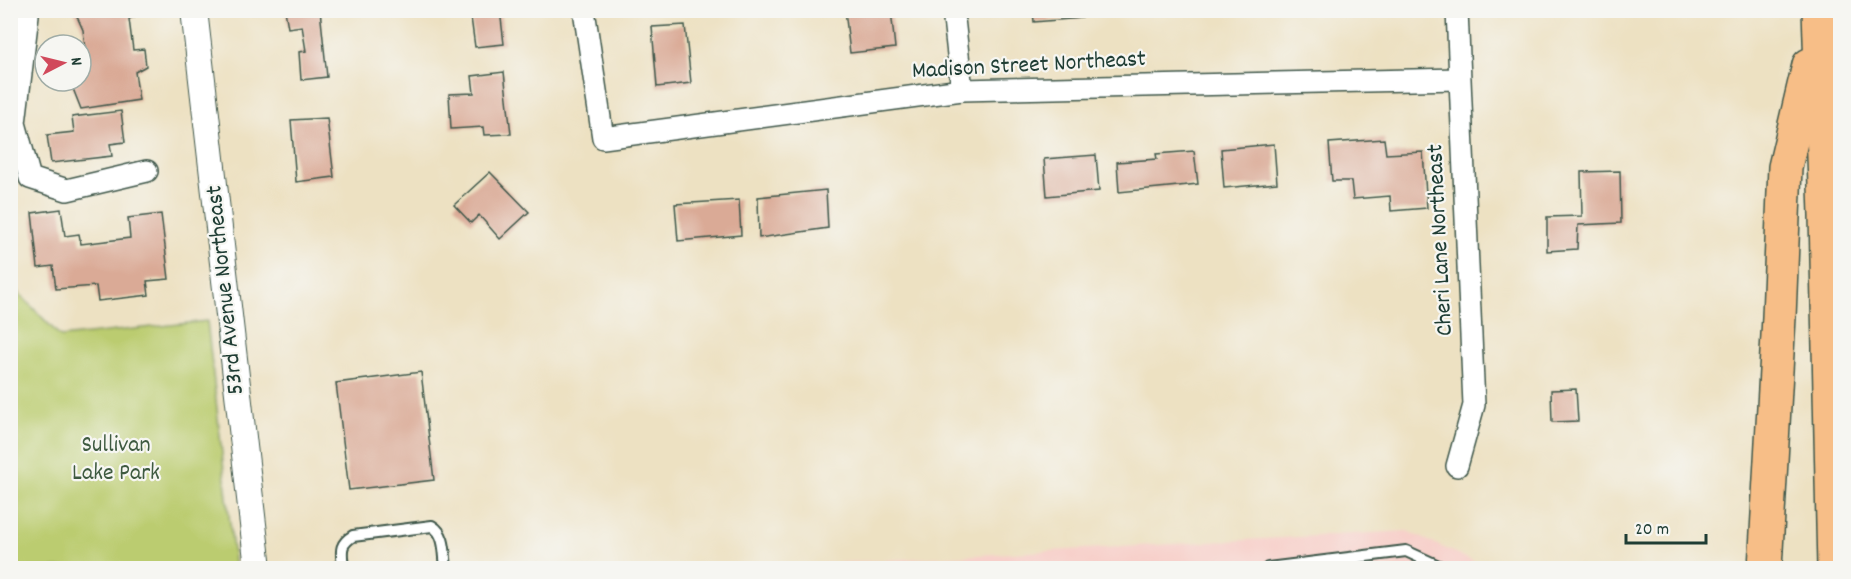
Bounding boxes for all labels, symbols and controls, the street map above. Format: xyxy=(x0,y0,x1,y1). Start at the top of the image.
north arrow xyxy=(33,33,93,93)
street label: Madison Street Northeast xyxy=(911,43,1147,89)
text: N xyxy=(64,56,87,67)
street label: Cheri Lane Northeast xyxy=(1419,143,1463,337)
street label: 53rd Avenue Northeast xyxy=(198,183,254,397)
park label: Sullivan Lake Park xyxy=(72,429,160,491)
scale bar xyxy=(1626,507,1706,545)
text: 20 m xyxy=(1635,518,1669,543)

